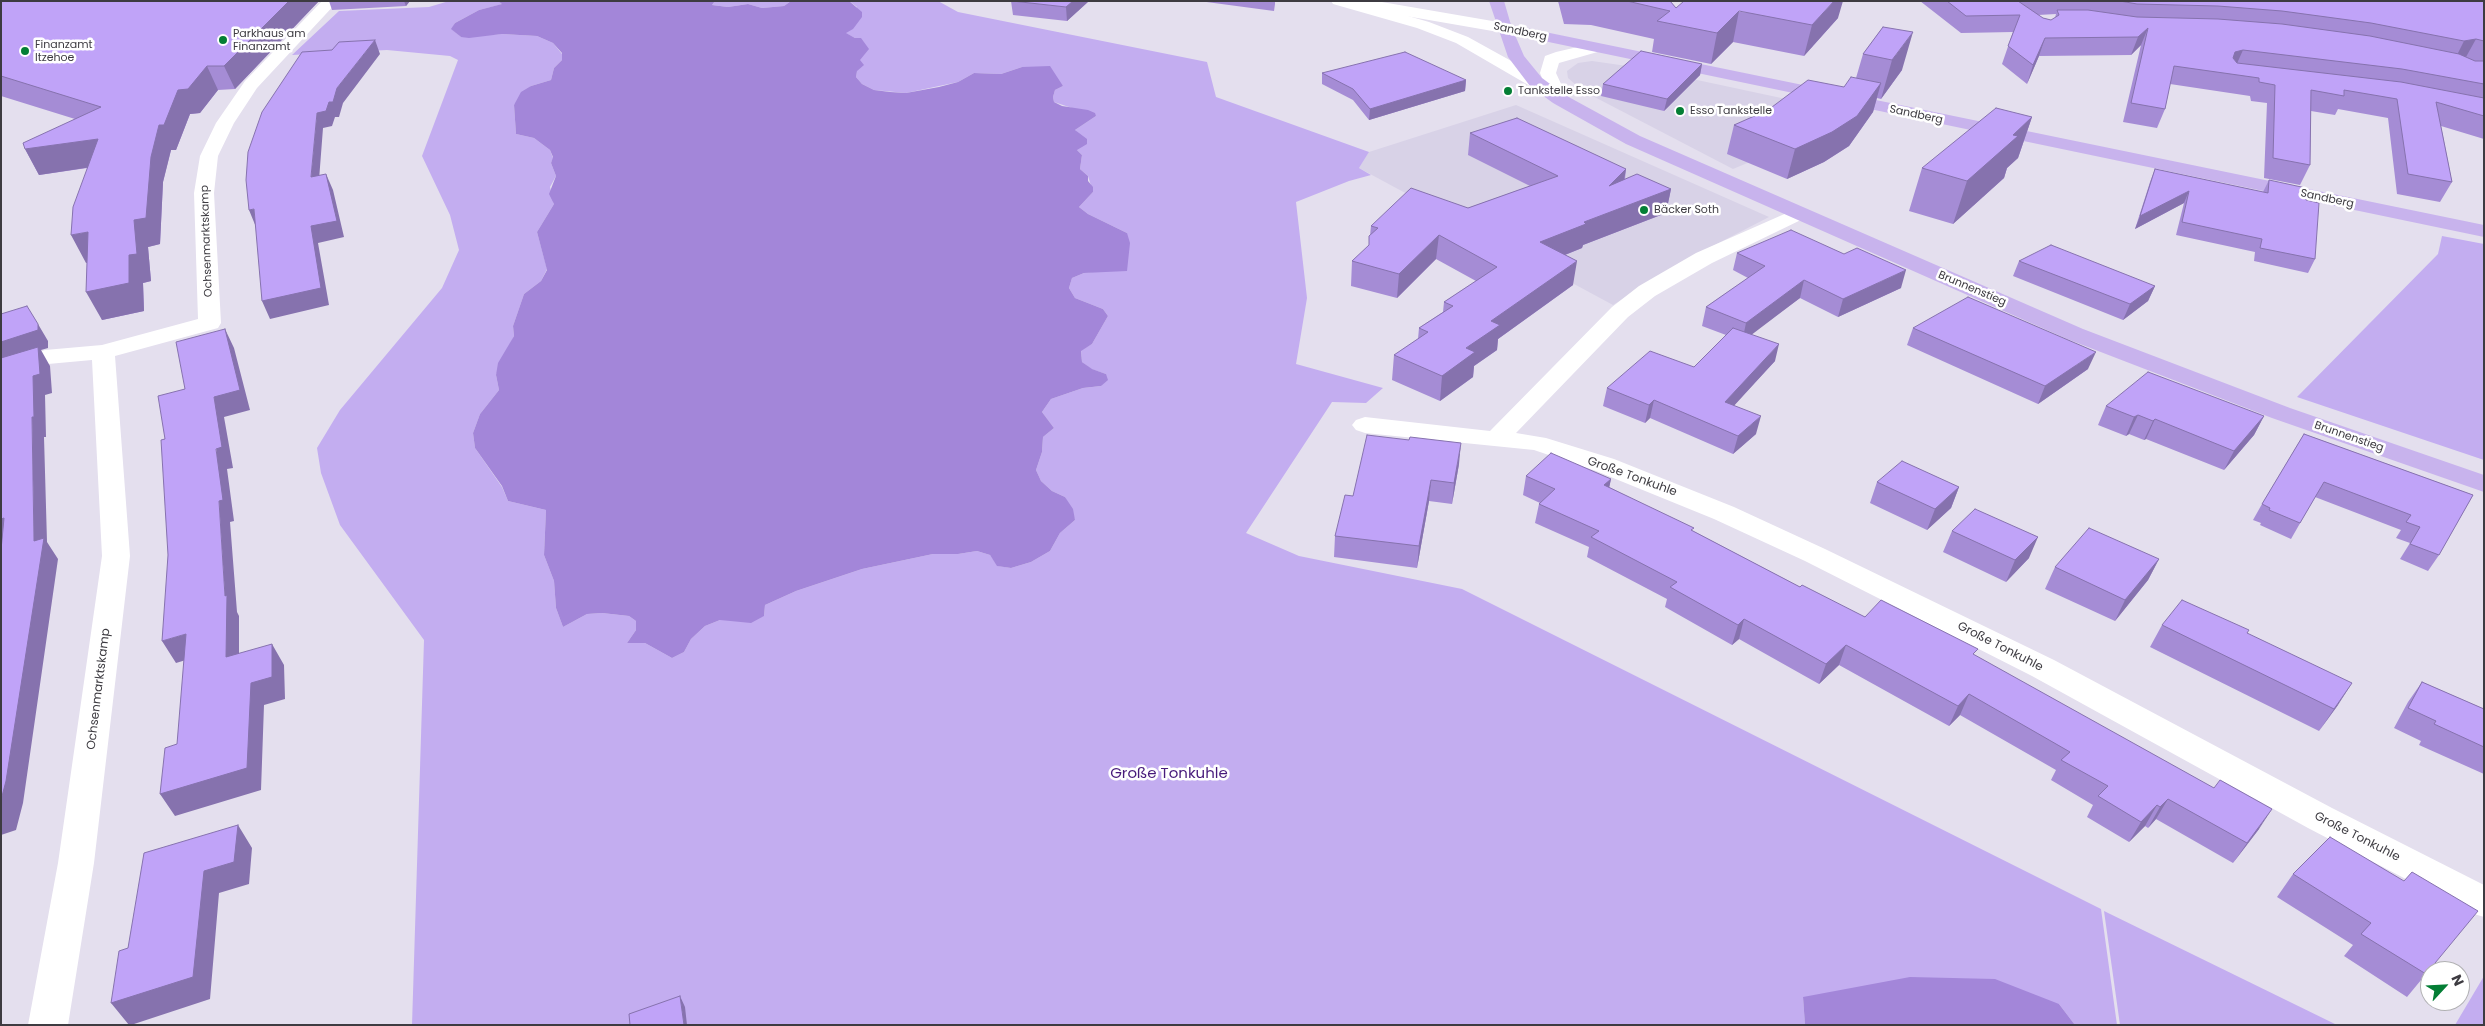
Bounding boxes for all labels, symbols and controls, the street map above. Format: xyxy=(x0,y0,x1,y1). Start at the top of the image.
street label: Sandberg xyxy=(1492,20,1548,44)
place label: Parkhaus am Finanzamt xyxy=(233,27,306,53)
marker: Parkhaus am Finanzamt xyxy=(217,34,229,46)
place label: Finanzamt Itzehoe xyxy=(35,38,93,64)
marker: Finanzamt Itzehoe xyxy=(19,45,31,57)
place label: Tankstelle Esso xyxy=(1518,84,1600,98)
marker: Tankstelle Esso xyxy=(1502,85,1514,97)
street label: Sandberg xyxy=(1888,103,1944,127)
place label: Esso Tankstelle xyxy=(1690,104,1772,118)
marker: Esso Tankstelle xyxy=(1674,105,1686,117)
street label: Ochsenmarktskamp xyxy=(198,185,216,297)
street label: Sandberg xyxy=(2299,187,2355,211)
place label: Bäcker Soth xyxy=(1654,203,1719,217)
marker: Bäcker Soth xyxy=(1638,204,1650,216)
street label: Brunnenstieg xyxy=(1936,269,2008,309)
street label: Brunnenstieg xyxy=(2313,419,2385,455)
street label: Große Tonkuhle xyxy=(1585,454,1679,500)
street label: Große Tonkuhle xyxy=(1955,619,2045,675)
street label: Ochsenmarktskamp xyxy=(84,627,114,751)
park label: Große Tonkuhle xyxy=(1110,765,1228,783)
street label: Große Tonkuhle xyxy=(2312,809,2402,865)
north arrow xyxy=(2420,961,2470,1011)
text: N xyxy=(2446,971,2469,989)

